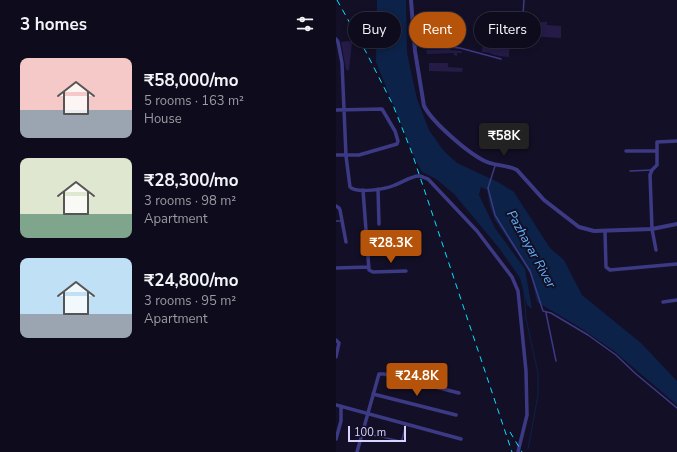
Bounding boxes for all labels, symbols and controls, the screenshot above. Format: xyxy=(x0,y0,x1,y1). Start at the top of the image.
chip: Buy xyxy=(348,12,401,48)
chip: Rent xyxy=(409,12,466,48)
chip: Filters xyxy=(474,12,541,48)
text: 3 homes xyxy=(20,13,87,36)
icon: filters xyxy=(294,13,316,35)
text: ₹58,000/mo xyxy=(144,69,238,92)
icon: home xyxy=(52,74,100,122)
text: 5 rooms · 163 m² xyxy=(144,92,244,110)
text: House xyxy=(144,110,182,128)
pin: ₹58K xyxy=(480,123,528,157)
text: ₹58K xyxy=(488,127,520,145)
text: ₹28,300/mo xyxy=(144,169,238,192)
icon: home xyxy=(52,174,100,222)
text: 3 rooms · 98 m² xyxy=(144,192,236,210)
water label: Pazhayar River xyxy=(502,207,560,291)
text: Apartment xyxy=(144,210,207,228)
pin: ₹28.3K xyxy=(358,230,424,264)
text: ₹28.3K xyxy=(369,234,413,252)
text: ₹24,800/mo xyxy=(144,269,238,292)
icon: home xyxy=(52,274,100,322)
text: 3 rooms · 95 m² xyxy=(144,292,236,310)
text: Apartment xyxy=(144,310,207,328)
pin: ₹24.8K xyxy=(384,363,450,397)
text: ₹24.8K xyxy=(395,367,439,385)
scale bar xyxy=(348,424,406,443)
text: 100 m xyxy=(354,425,386,440)

